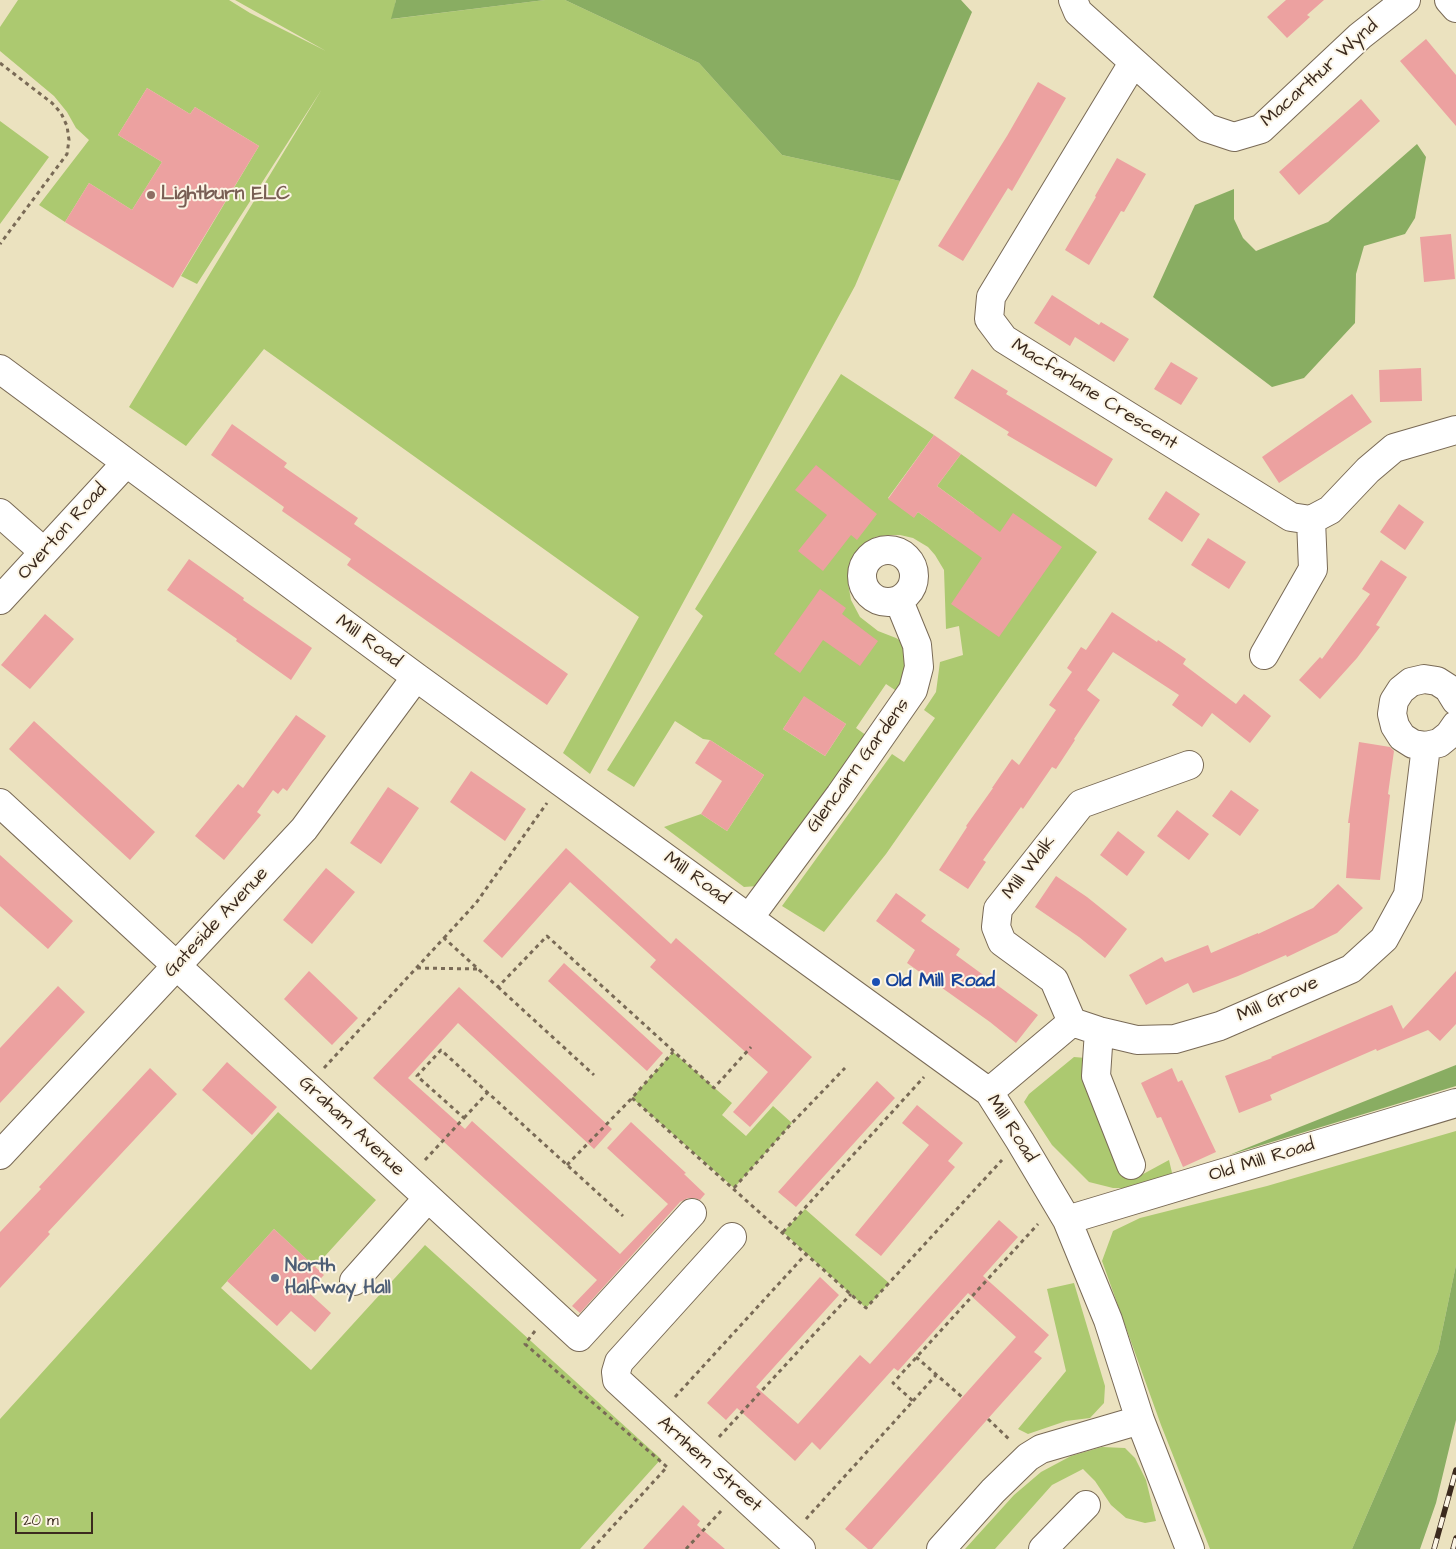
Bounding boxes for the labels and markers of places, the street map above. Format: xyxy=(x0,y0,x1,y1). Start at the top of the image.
place label: Lightburn ELC xyxy=(161,184,290,206)
marker: Lightburn ELC xyxy=(145,189,157,201)
place label: Old Mill Road xyxy=(886,971,995,993)
marker: Old Mill Road xyxy=(870,976,882,988)
place label: North Halfway Hall xyxy=(285,1256,391,1300)
marker: North Halfway Hall xyxy=(269,1272,281,1284)

